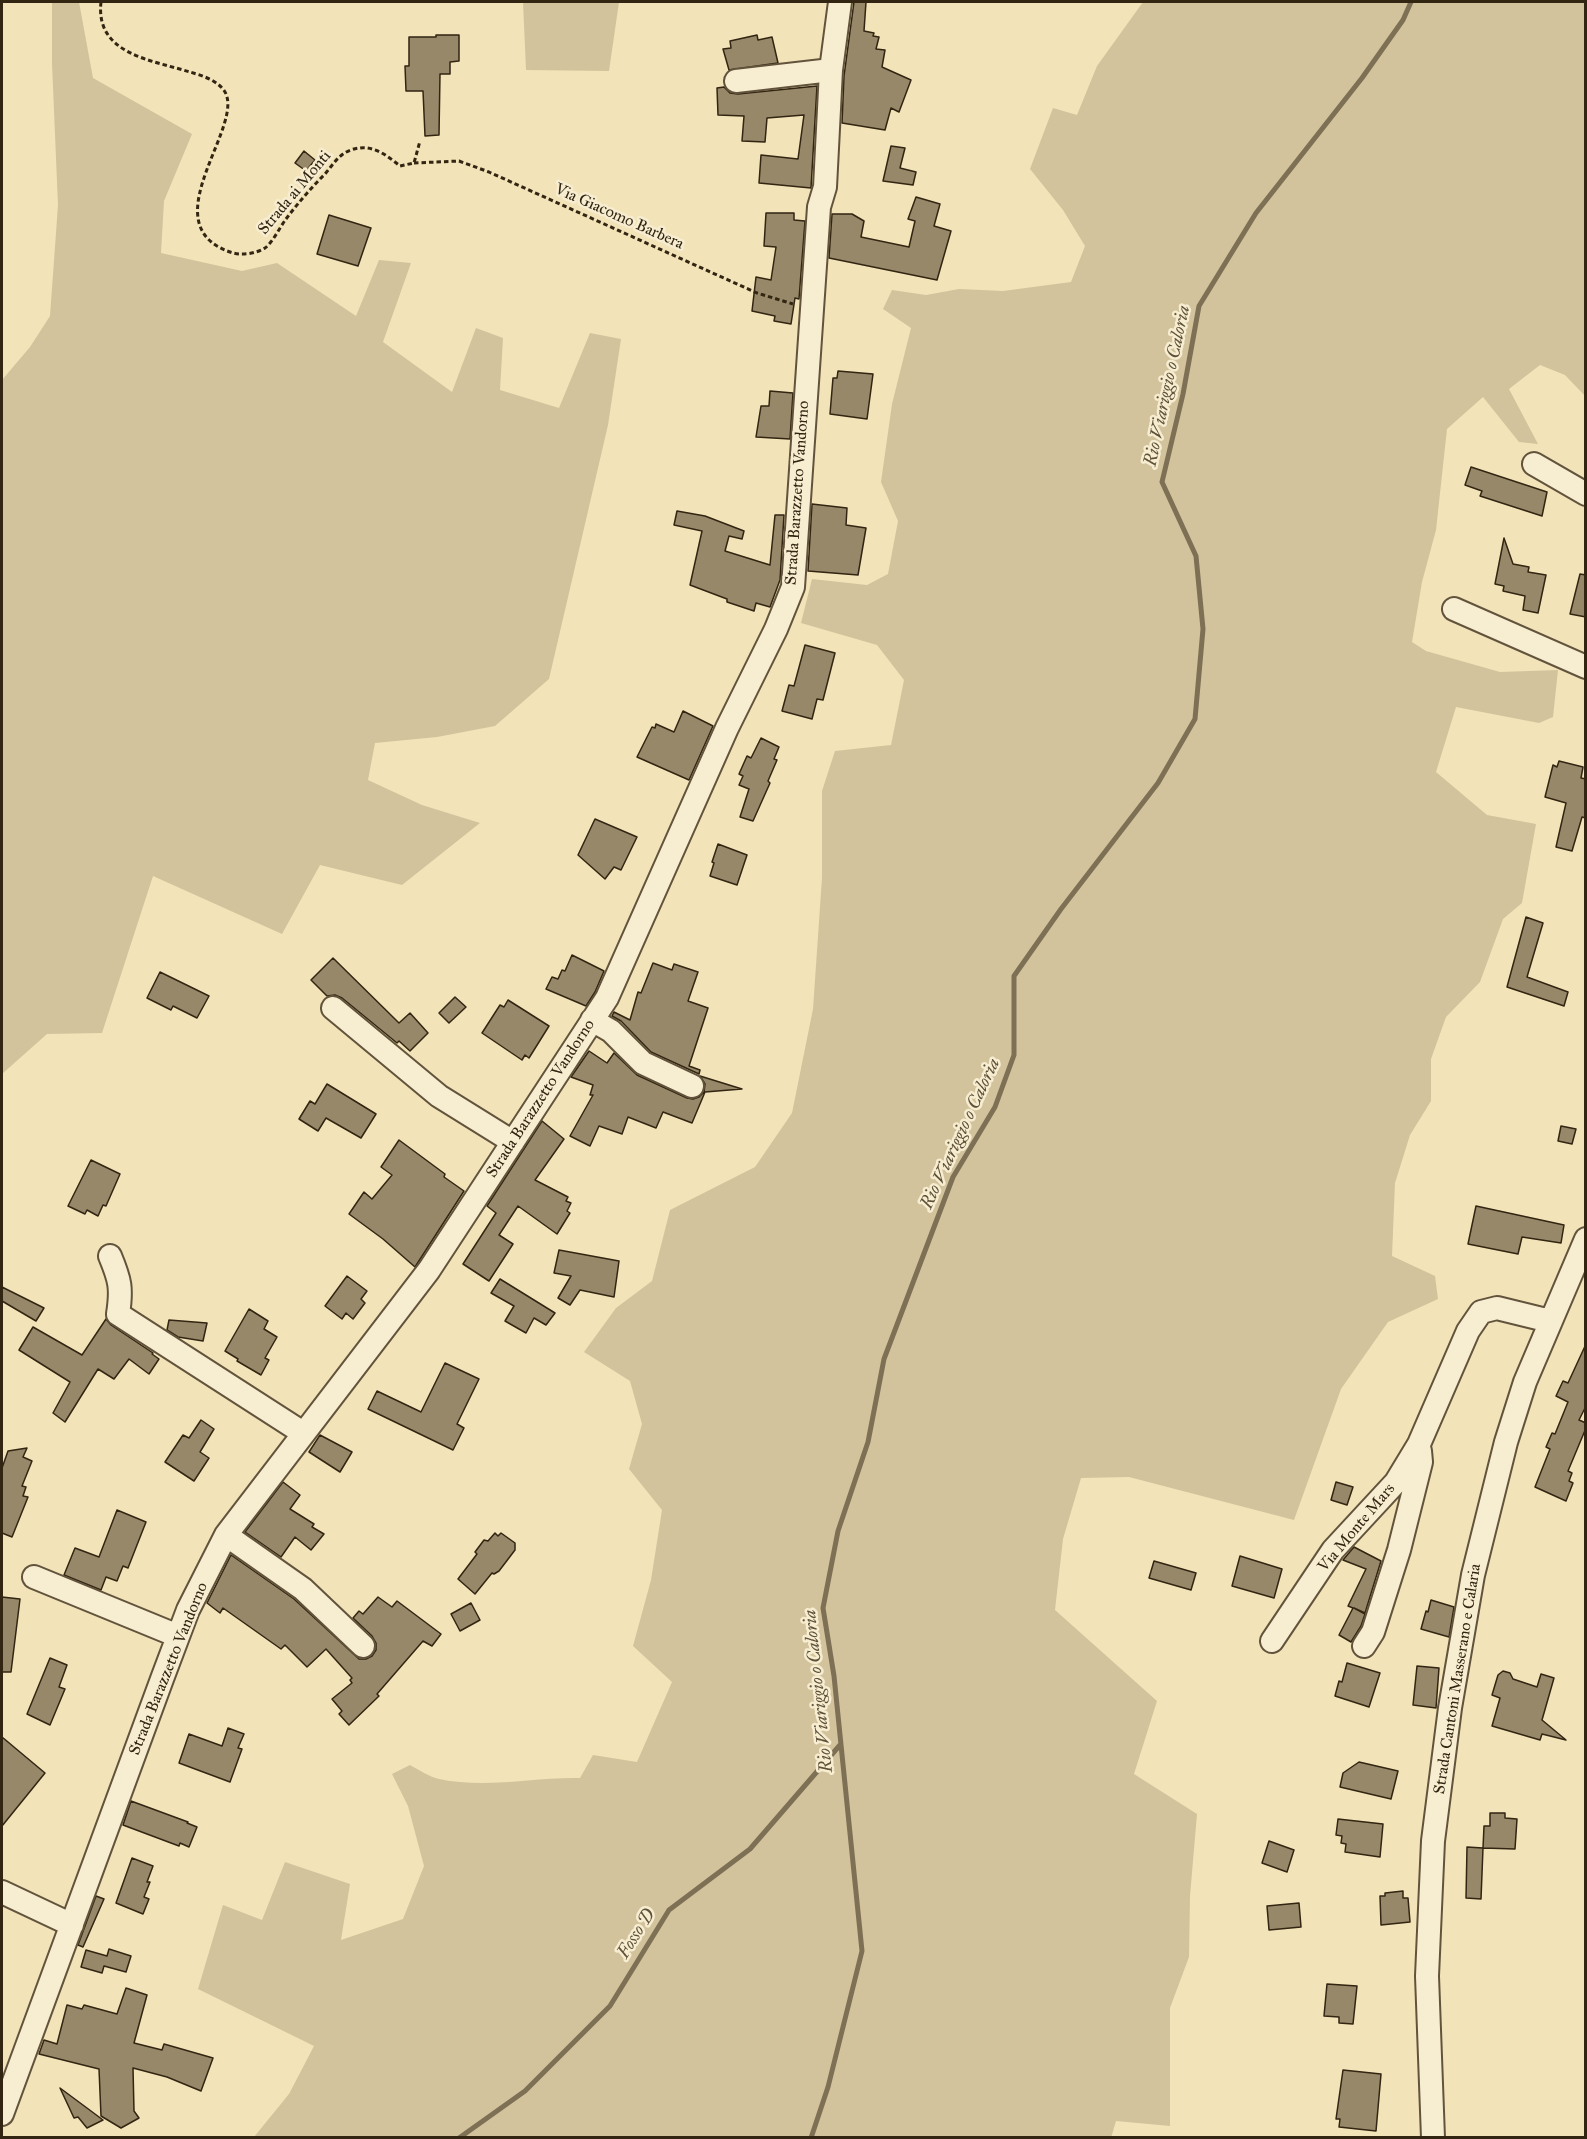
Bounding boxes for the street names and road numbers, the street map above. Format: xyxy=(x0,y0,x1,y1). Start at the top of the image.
street label: Strada ai Monti xyxy=(254,147,336,239)
street label: Via Giacomo Barbera xyxy=(552,180,686,254)
street label: Strada Barazzetto Vandorno xyxy=(782,400,814,586)
street label: Strada Barazzetto Vandorno xyxy=(483,1016,599,1182)
street label: Via Monte Mars xyxy=(1314,1480,1400,1576)
street label: Strada Cantoni Masserano e Calaria xyxy=(1430,1562,1486,1796)
street label: Strada Barazzetto Vandorno xyxy=(126,1580,212,1758)

